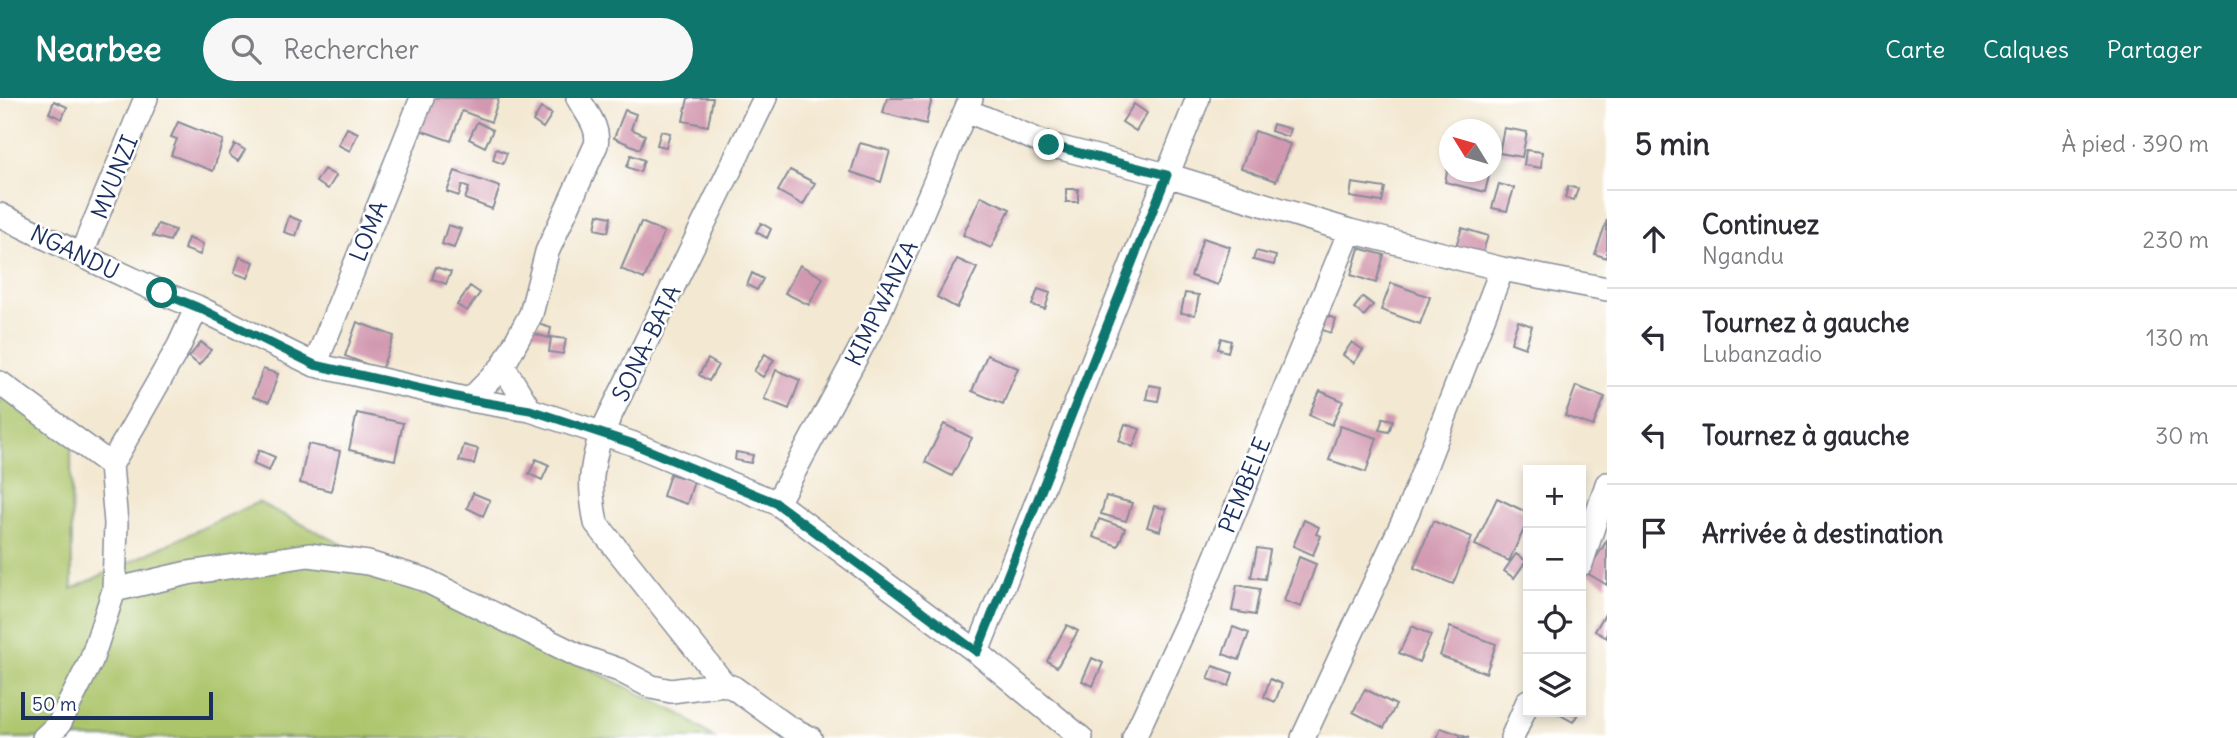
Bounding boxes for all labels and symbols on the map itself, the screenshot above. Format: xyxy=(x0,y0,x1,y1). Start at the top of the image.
north arrow xyxy=(1439,119,1502,182)
route end xyxy=(1033,129,1064,160)
street label: MVUNZI xyxy=(84,131,144,223)
street label: LOMA xyxy=(343,196,393,266)
street label: NGANDU xyxy=(26,218,124,286)
street label: KIMPWANZA xyxy=(838,236,924,370)
route start xyxy=(146,277,177,308)
street label: SONA-BATA xyxy=(605,280,687,406)
street label: PEMBELE xyxy=(1212,433,1276,537)
scale bar xyxy=(21,689,214,721)

